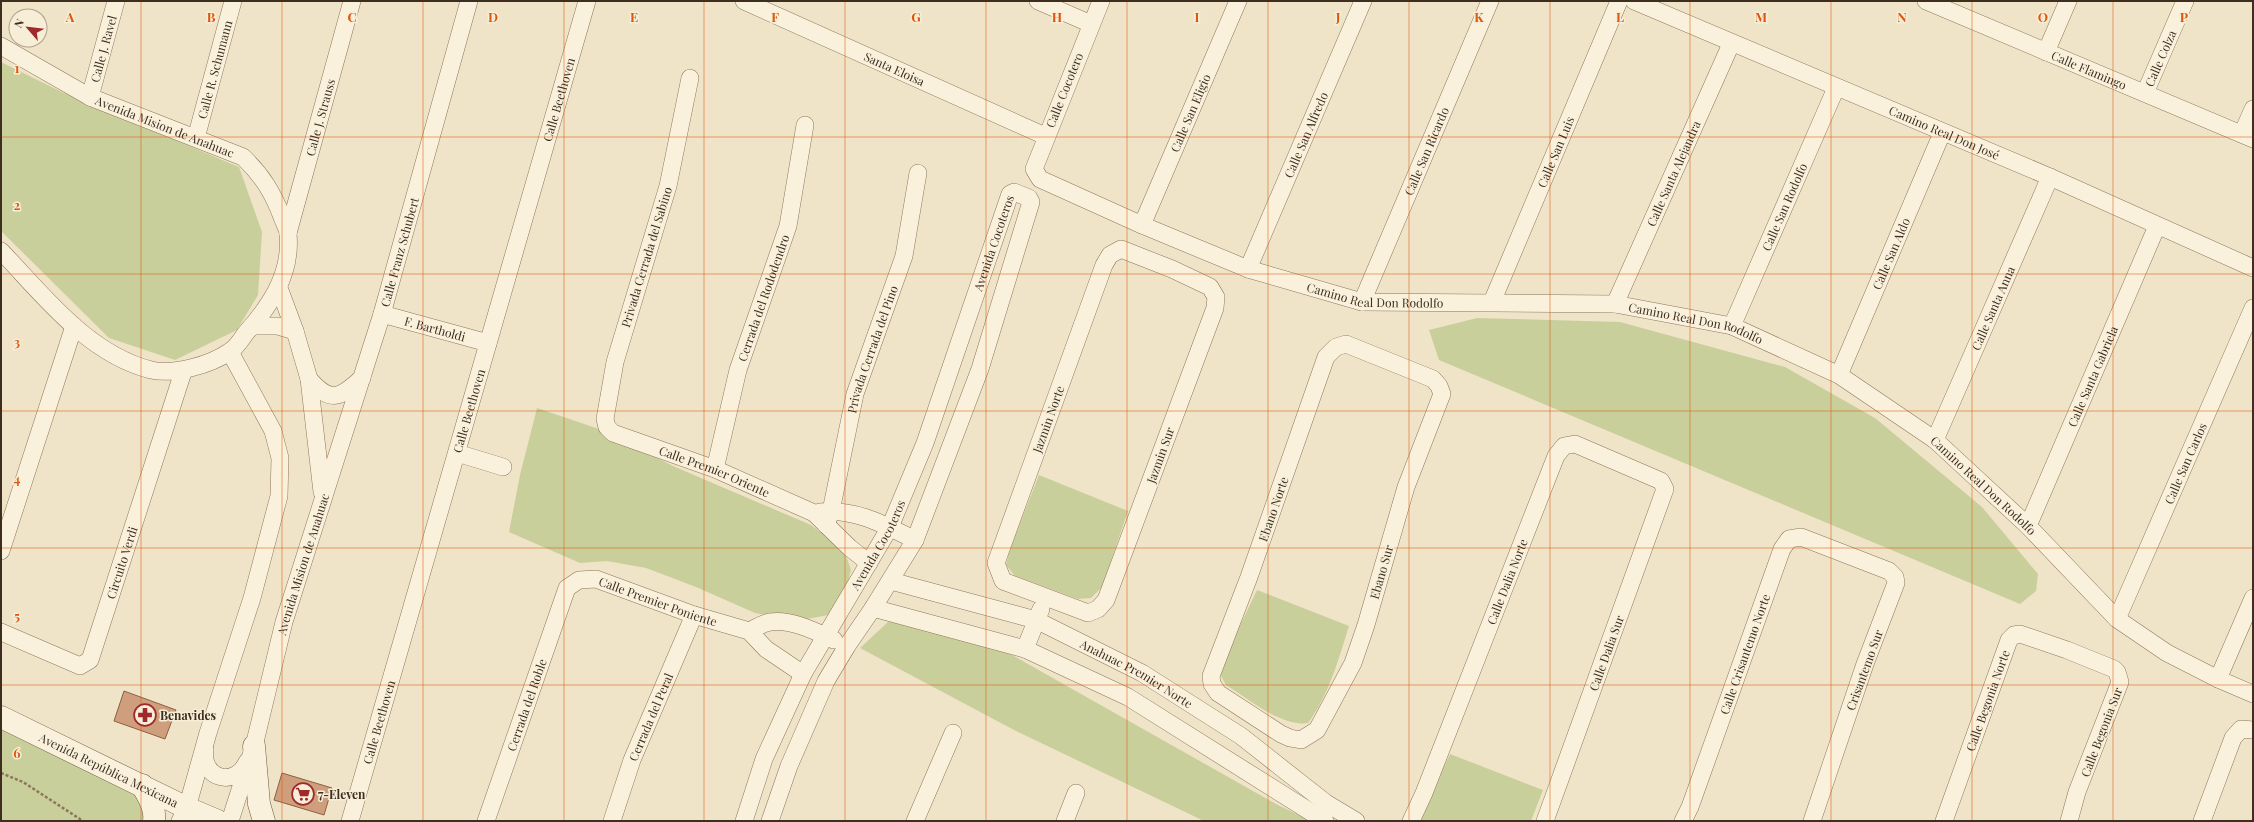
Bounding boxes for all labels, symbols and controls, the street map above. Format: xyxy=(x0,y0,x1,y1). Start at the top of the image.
north arrow xyxy=(8,8,48,48)
text: A xyxy=(65,8,75,25)
text: B xyxy=(207,8,216,25)
text: C xyxy=(347,8,357,25)
text: D xyxy=(488,8,498,25)
text: E xyxy=(630,8,638,25)
text: F xyxy=(771,8,779,25)
text: G xyxy=(911,8,921,25)
text: H xyxy=(1052,8,1062,25)
text: I xyxy=(1195,8,1200,25)
text: J xyxy=(1335,8,1341,25)
text: K xyxy=(1474,8,1484,25)
text: L xyxy=(1616,8,1624,25)
text: M xyxy=(1755,8,1767,25)
text: N xyxy=(1897,8,1907,25)
text: O xyxy=(2038,8,2048,25)
text: P xyxy=(2180,8,2189,25)
street label: Calle J. Ravel xyxy=(86,13,120,84)
text: N xyxy=(10,16,27,30)
street label: Calle R. Schumann xyxy=(194,18,235,120)
street label: Calle Colza xyxy=(2141,27,2179,89)
street label: Calle Flamingo xyxy=(2049,47,2130,93)
street label: Santa Eloisa xyxy=(862,48,927,89)
street label: Calle Cocotero xyxy=(1042,50,1086,130)
street label: Calle Beethoven xyxy=(539,56,578,143)
text: 1 xyxy=(15,59,20,76)
street label: Calle San Eligio xyxy=(1166,71,1214,154)
street label: Calle J. Strauss xyxy=(302,77,338,158)
street label: Calle San Alfredo xyxy=(1280,89,1331,180)
street label: Avenida Mision de Anahuac xyxy=(92,92,237,161)
street label: Camino Real Don José xyxy=(1887,102,2002,163)
street label: Calle San Ricardo xyxy=(1400,104,1452,198)
street label: Calle San Luis xyxy=(1533,114,1577,190)
street label: Calle Santa Alejandra xyxy=(1643,118,1704,229)
street label: Calle San Rodolfo xyxy=(1758,160,1810,253)
street label: Privada Cerrada del Sabino xyxy=(617,184,675,329)
street label: Avenida Cocoteros xyxy=(969,193,1017,294)
street label: Calle Franz Schubert xyxy=(376,195,422,308)
text: 2 xyxy=(14,196,21,213)
street label: Calle San Aldo xyxy=(1868,215,1913,292)
street label: Cerrada del Rododendro xyxy=(734,232,793,363)
street label: Calle Santa Anna xyxy=(1967,263,2018,353)
street label: Camino Real Don Rodolfo xyxy=(1305,278,1444,311)
street label: Privada Cerrada del Pino xyxy=(843,283,901,415)
street label: Camino Real Don Rodolfo xyxy=(1627,299,1766,347)
street label: F. Bartholdi xyxy=(403,313,468,345)
street label: Calle Santa Gabriela xyxy=(2064,323,2121,429)
text: 3 xyxy=(14,333,20,350)
street label: Calle Beethoven xyxy=(449,367,488,455)
street label: Jazmin Norte xyxy=(1028,383,1068,456)
street label: Calle San Carlos xyxy=(2160,420,2210,506)
street label: Jazmin Sur xyxy=(1142,424,1178,486)
street label: Camino Real Don Rodolfo xyxy=(1928,432,2040,538)
street label: Calle Premier Oriente xyxy=(657,442,772,500)
text: 4 xyxy=(14,470,21,487)
street label: Ebano Norte xyxy=(1254,475,1292,543)
street label: Avenida Mision de Anahuac xyxy=(273,491,332,638)
street label: Avenida Cocoteros xyxy=(846,497,908,594)
street label: Circuito Verdi xyxy=(102,524,141,601)
street label: Calle Dalia Norte xyxy=(1483,536,1531,627)
street label: Ebano Sur xyxy=(1366,542,1397,601)
street label: Calle Premier Poniente xyxy=(597,573,719,629)
street label: Calle Crisantemo Norte xyxy=(1716,592,1773,717)
text: 5 xyxy=(14,607,20,624)
street label: Calle Dalia Sur xyxy=(1585,612,1627,693)
street label: Crisantemo Sur xyxy=(1842,627,1886,713)
street label: Anahuac Premier Norte xyxy=(1077,635,1196,711)
street label: Calle Begonia Norte xyxy=(1962,648,2013,753)
street label: Cerrada del Roble xyxy=(503,657,550,753)
street label: Cerrada del Peral xyxy=(625,670,676,763)
street label: Calle Beethoven xyxy=(359,678,398,766)
street label: Calle Begonia Sur xyxy=(2077,684,2126,779)
pharmacy icon: Benavides xyxy=(132,702,158,728)
place label: Benavides xyxy=(160,707,217,723)
street label: Avenida República Mexicana xyxy=(36,728,181,811)
text: 6 xyxy=(13,744,21,761)
supermarket icon: 7-Eleven xyxy=(290,781,316,807)
place label: 7-Eleven xyxy=(318,786,366,802)

